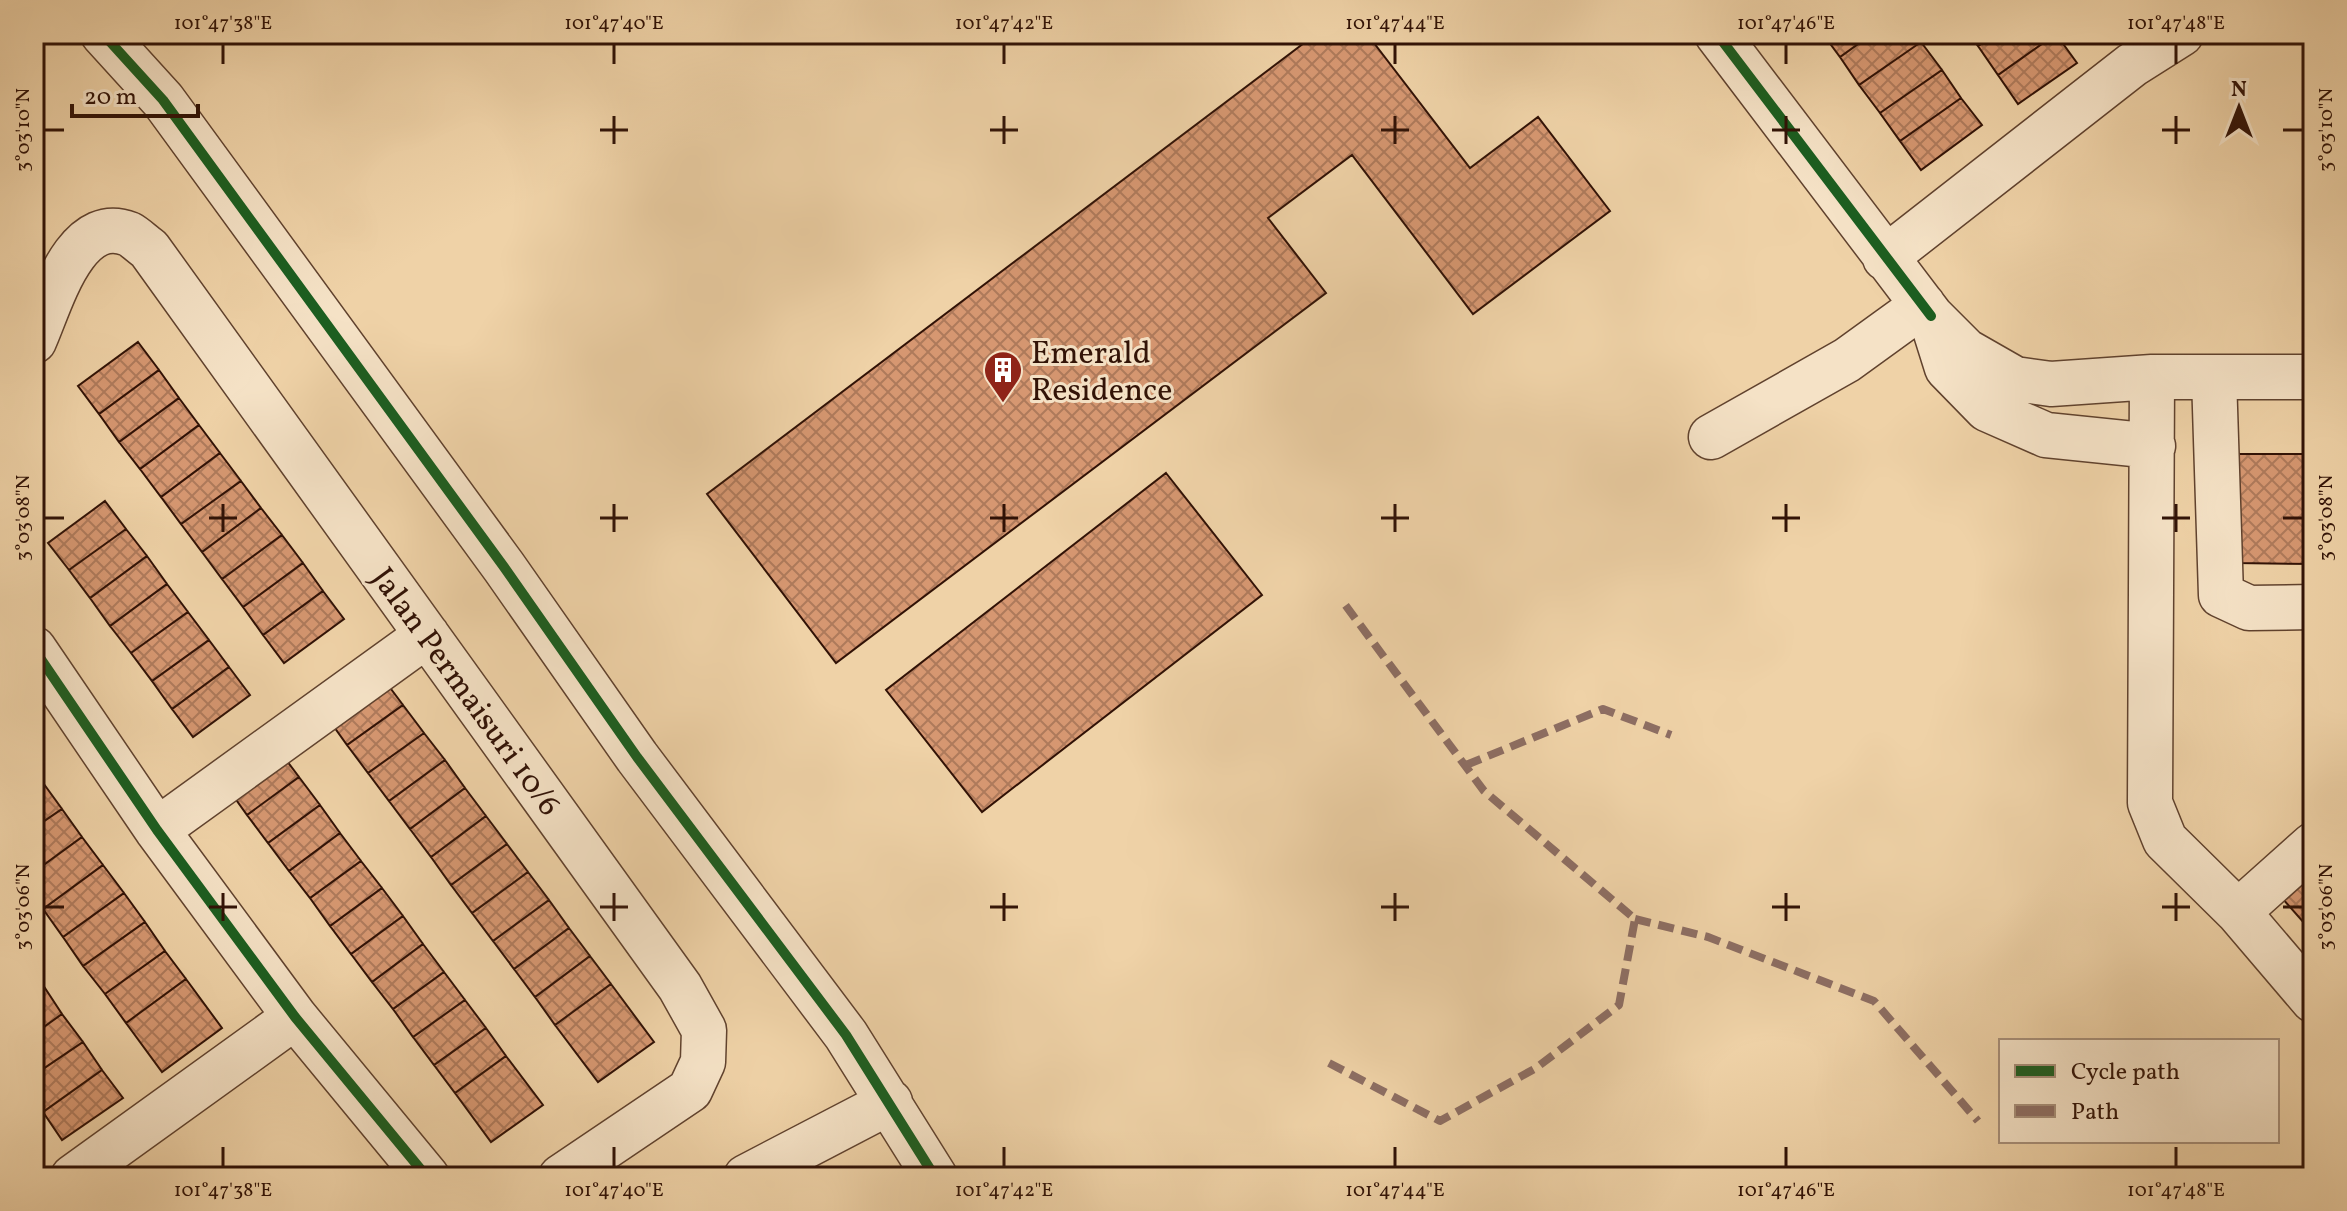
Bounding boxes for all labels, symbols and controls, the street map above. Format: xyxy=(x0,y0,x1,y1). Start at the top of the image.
text: 101°47'38"E xyxy=(174,10,272,38)
text: 101°47'40"E xyxy=(564,10,664,38)
text: 101°47'42"E xyxy=(955,10,1053,38)
text: 101°47'44"E xyxy=(1345,10,1445,38)
text: 101°47'46"E xyxy=(1737,10,1835,38)
text: 101°47'48"E xyxy=(2127,10,2225,38)
scale bar xyxy=(72,68,198,118)
north arrow xyxy=(2199,68,2279,148)
text: N xyxy=(2231,75,2247,106)
text: 20 m xyxy=(84,81,137,115)
text: 3°03'10"N xyxy=(10,88,38,172)
text: 3°03'10"N xyxy=(2313,88,2341,172)
place label: Emerald Residence xyxy=(1031,333,1173,414)
building icon: Emerald Residence xyxy=(982,349,1024,404)
text: 3°03'08"N xyxy=(10,475,38,561)
text: 3°03'08"N xyxy=(2313,475,2341,561)
street label: Jalan Permaisuri 10/6 xyxy=(359,559,570,826)
text: 3°03'06"N xyxy=(10,863,38,950)
text: 3°03'06"N xyxy=(2313,863,2341,950)
legend xyxy=(1999,1039,2279,1143)
text: Cycle path xyxy=(2071,1056,2180,1090)
text: Path xyxy=(2071,1096,2119,1130)
text: 101°47'38"E xyxy=(174,1177,272,1205)
text: 101°47'40"E xyxy=(564,1177,664,1205)
text: 101°47'42"E xyxy=(955,1177,1053,1205)
text: 101°47'44"E xyxy=(1345,1177,1445,1205)
text: 101°47'46"E xyxy=(1737,1177,1835,1205)
text: 101°47'48"E xyxy=(2127,1177,2225,1205)

